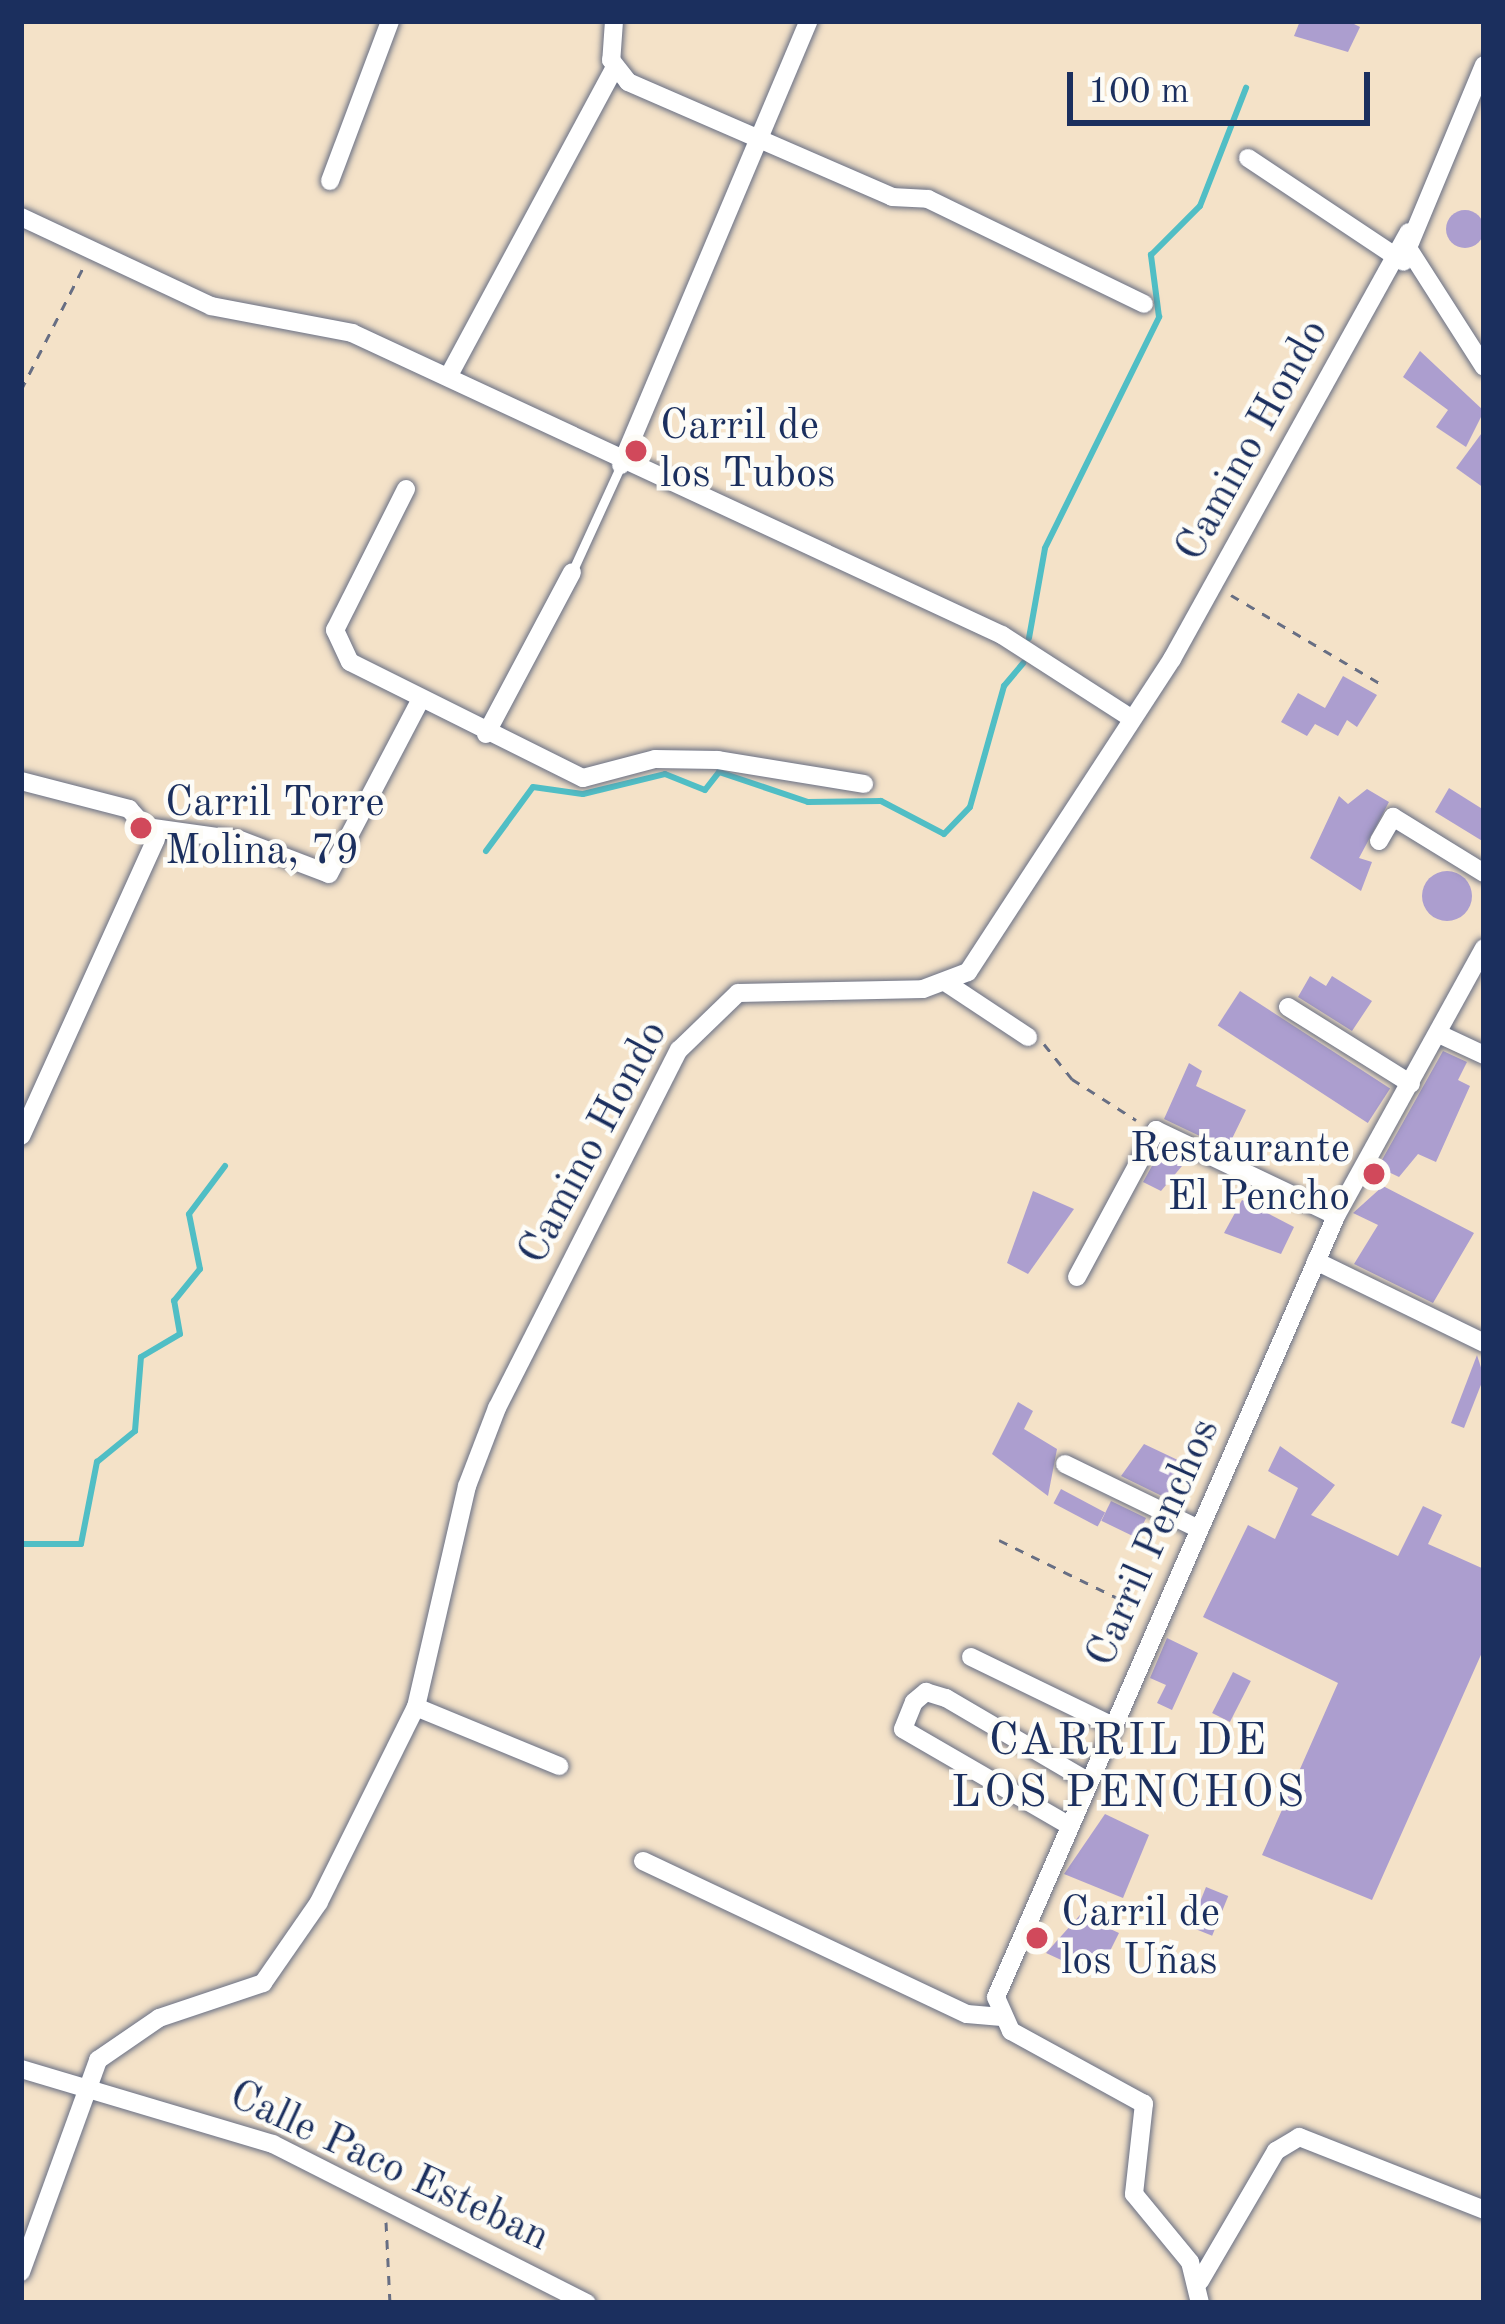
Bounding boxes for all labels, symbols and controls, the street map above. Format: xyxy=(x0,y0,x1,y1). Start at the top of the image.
scale bar xyxy=(1073,48,1376,122)
text: 100 m xyxy=(1088,75,1189,111)
street label: Camino Hondo xyxy=(1166,311,1340,571)
place label: Carril de los Tubos xyxy=(660,402,835,500)
marker: Carril de los Tubos xyxy=(623,438,649,464)
place label: Carril Torre Molina, 79 xyxy=(165,779,384,878)
marker: Carril Torre Molina, 79 xyxy=(128,815,154,841)
street label: Camino Hondo xyxy=(509,1013,679,1273)
place label: Restaurante El Pencho xyxy=(1130,1125,1350,1224)
marker: Restaurante El Pencho xyxy=(1361,1161,1387,1187)
street label: Carril Penchos xyxy=(1077,1411,1231,1675)
district label: CARRIL DE LOS PENCHOS xyxy=(951,1716,1307,1822)
place label: Carril de los Uñas xyxy=(1061,1889,1220,1988)
marker: Carril de los Uñas xyxy=(1024,1925,1050,1951)
street label: Calle Paco Esteban xyxy=(221,2071,557,2263)

